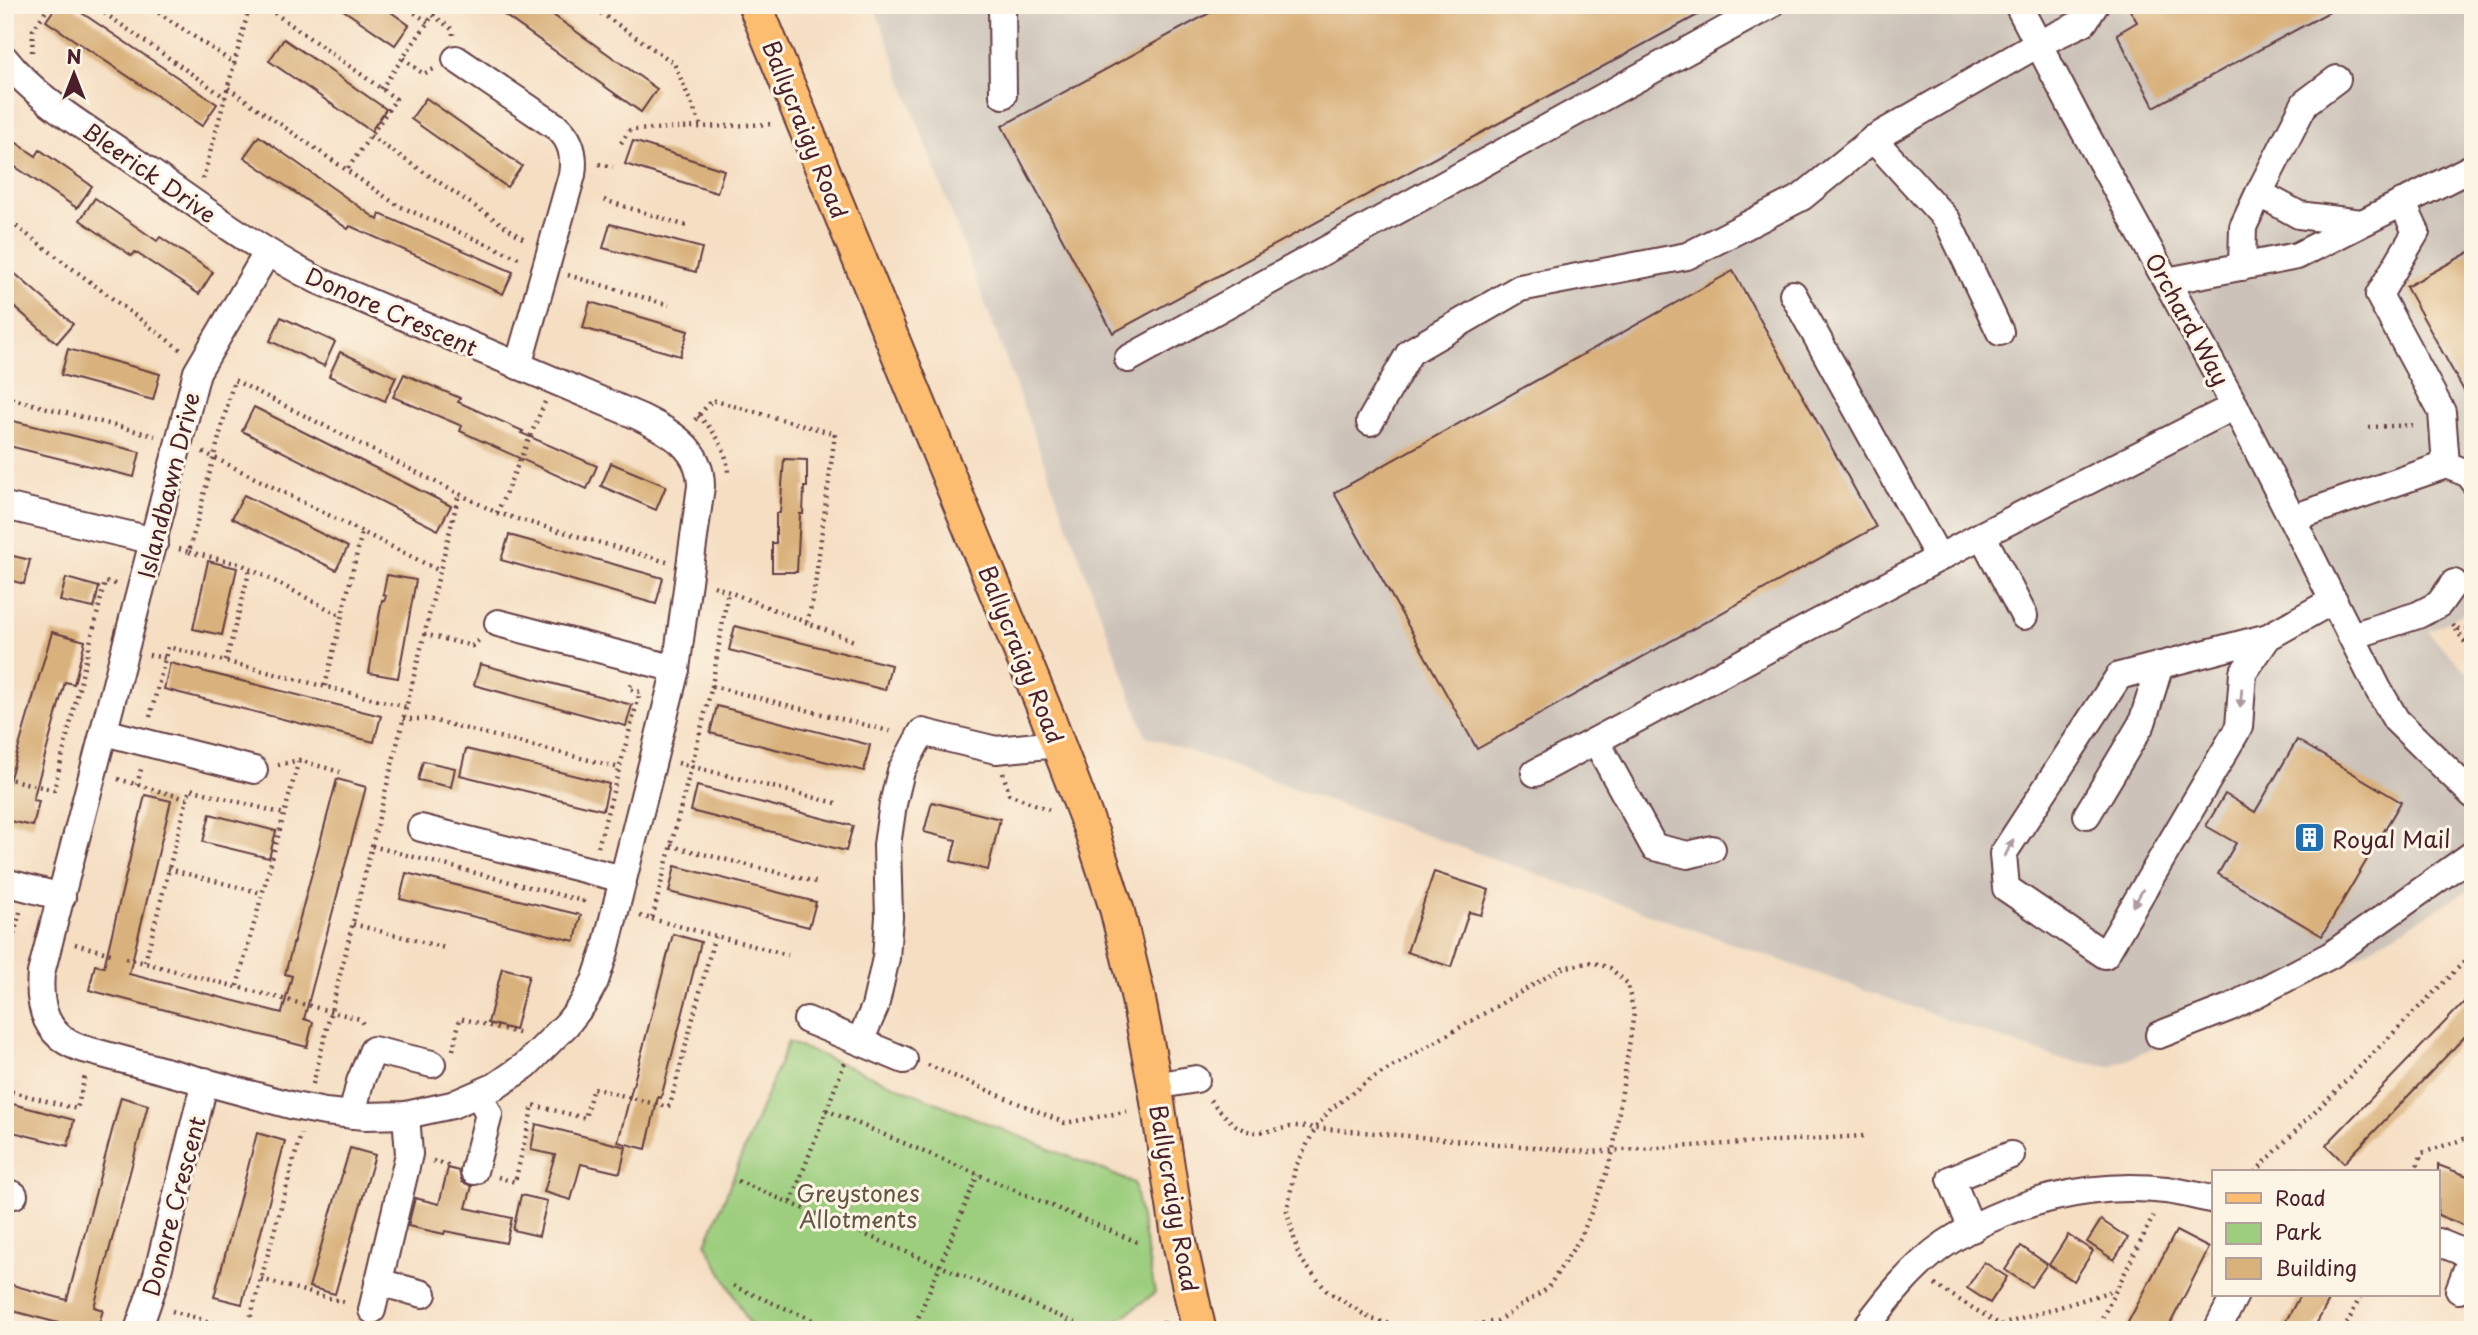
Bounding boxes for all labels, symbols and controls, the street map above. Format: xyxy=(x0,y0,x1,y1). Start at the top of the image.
street label: Ballycraigy Road xyxy=(754,35,858,223)
north arrow xyxy=(38,38,108,108)
text: N xyxy=(66,42,82,70)
street label: Bleerick Drive xyxy=(76,113,224,231)
street label: Orchard Way xyxy=(2137,246,2239,392)
street label: Donore Crescent xyxy=(300,257,484,365)
street label: Islandbawn Drive xyxy=(128,388,208,582)
street label: Ballycraigy Road xyxy=(970,560,1074,748)
one-way arrow xyxy=(2235,687,2246,709)
building icon: Royal Mail xyxy=(2292,821,2326,855)
place label: Royal Mail xyxy=(2332,821,2451,856)
one-way arrow xyxy=(2002,837,2014,857)
one-way arrow xyxy=(2132,888,2145,907)
street label: Ballycraigy Road xyxy=(1141,1102,1209,1294)
street label: Donore Crescent xyxy=(132,1112,214,1300)
legend xyxy=(2212,1170,2440,1296)
park label: Greystones Allotments xyxy=(796,1175,920,1236)
text: Road xyxy=(2275,1181,2326,1213)
text: Park xyxy=(2275,1215,2322,1247)
text: Building xyxy=(2275,1251,2357,1283)

